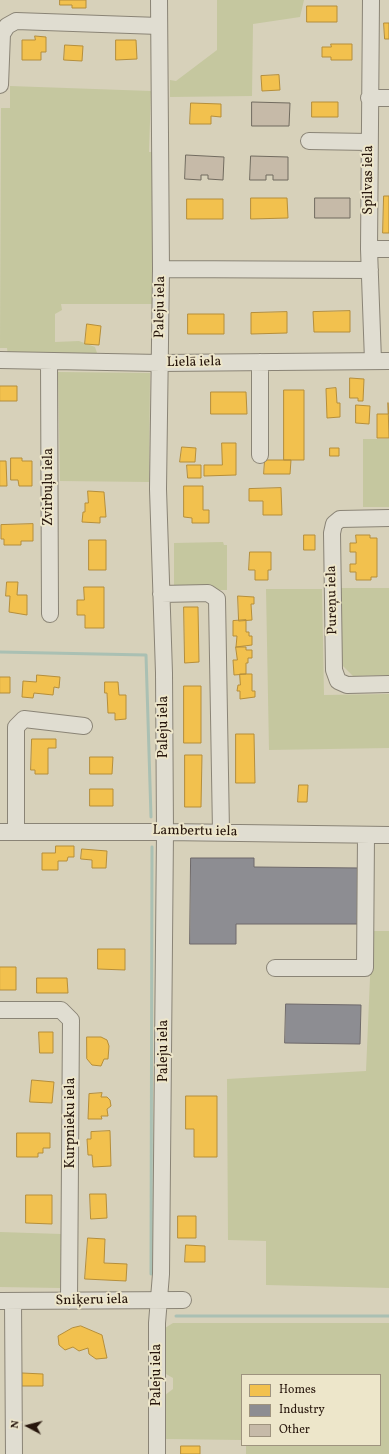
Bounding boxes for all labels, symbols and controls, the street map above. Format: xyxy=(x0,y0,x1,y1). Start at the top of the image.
street label: Spilvas iela xyxy=(361,145,377,215)
street label: Paleju iela xyxy=(152,276,170,338)
street label: Lielā iela xyxy=(167,354,221,372)
street label: Zvirbuļu iela xyxy=(41,448,57,526)
street label: Pureņu iela xyxy=(324,565,342,635)
street label: Paleju iela xyxy=(156,696,172,758)
street label: Lambertu iela xyxy=(152,823,238,841)
street label: Paleju iela xyxy=(156,1020,172,1082)
street label: Kurpnieku iela xyxy=(63,1078,79,1168)
street label: Sniķeru iela xyxy=(55,1292,129,1310)
street label: Paleju iela xyxy=(149,1344,165,1406)
legend xyxy=(241,1374,381,1446)
text: Homes xyxy=(279,1382,316,1398)
text: Industry xyxy=(279,1402,325,1418)
north arrow xyxy=(8,1406,48,1446)
text: N xyxy=(8,1420,24,1429)
text: Other xyxy=(279,1422,310,1438)

